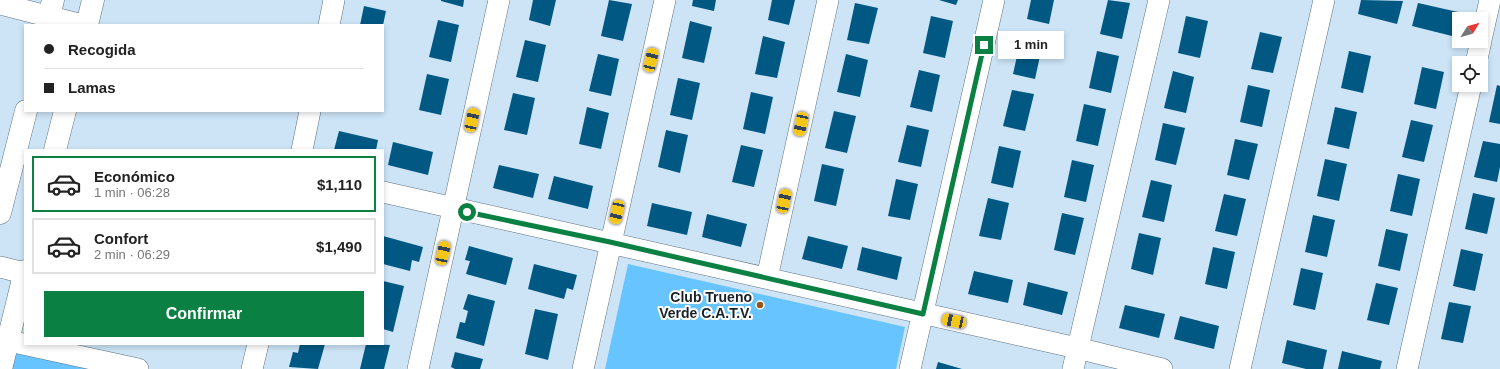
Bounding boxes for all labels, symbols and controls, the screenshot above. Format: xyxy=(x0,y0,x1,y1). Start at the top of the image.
north arrow xyxy=(1452,12,1488,48)
map controls xyxy=(1452,12,1488,92)
callout: 1 min xyxy=(998,31,1064,59)
route end xyxy=(975,36,993,54)
text: 1 min xyxy=(1014,37,1048,52)
text: Recogida xyxy=(68,41,136,58)
car xyxy=(642,47,660,73)
button: locate xyxy=(1452,56,1488,92)
text: Lamas xyxy=(68,79,116,96)
car xyxy=(464,107,480,133)
car xyxy=(793,111,809,137)
icon: car xyxy=(46,166,82,202)
text: Económico xyxy=(94,168,175,185)
text: $1,110 xyxy=(317,176,362,193)
text: 1 min · 06:28 xyxy=(94,185,170,200)
car xyxy=(776,188,792,214)
car xyxy=(608,199,626,225)
route start xyxy=(458,203,476,221)
icon: car xyxy=(46,228,82,264)
text: Confort xyxy=(94,230,148,247)
text: $1,490 xyxy=(316,238,362,255)
car xyxy=(435,240,451,266)
text: 2 min · 06:29 xyxy=(94,247,170,262)
place label: Club Trueno Verde C.A.T.V. xyxy=(659,289,752,321)
button: Confirmar xyxy=(44,291,364,337)
marker: Club Trueno Verde C.A.T.V. xyxy=(755,300,765,310)
car xyxy=(941,313,967,329)

